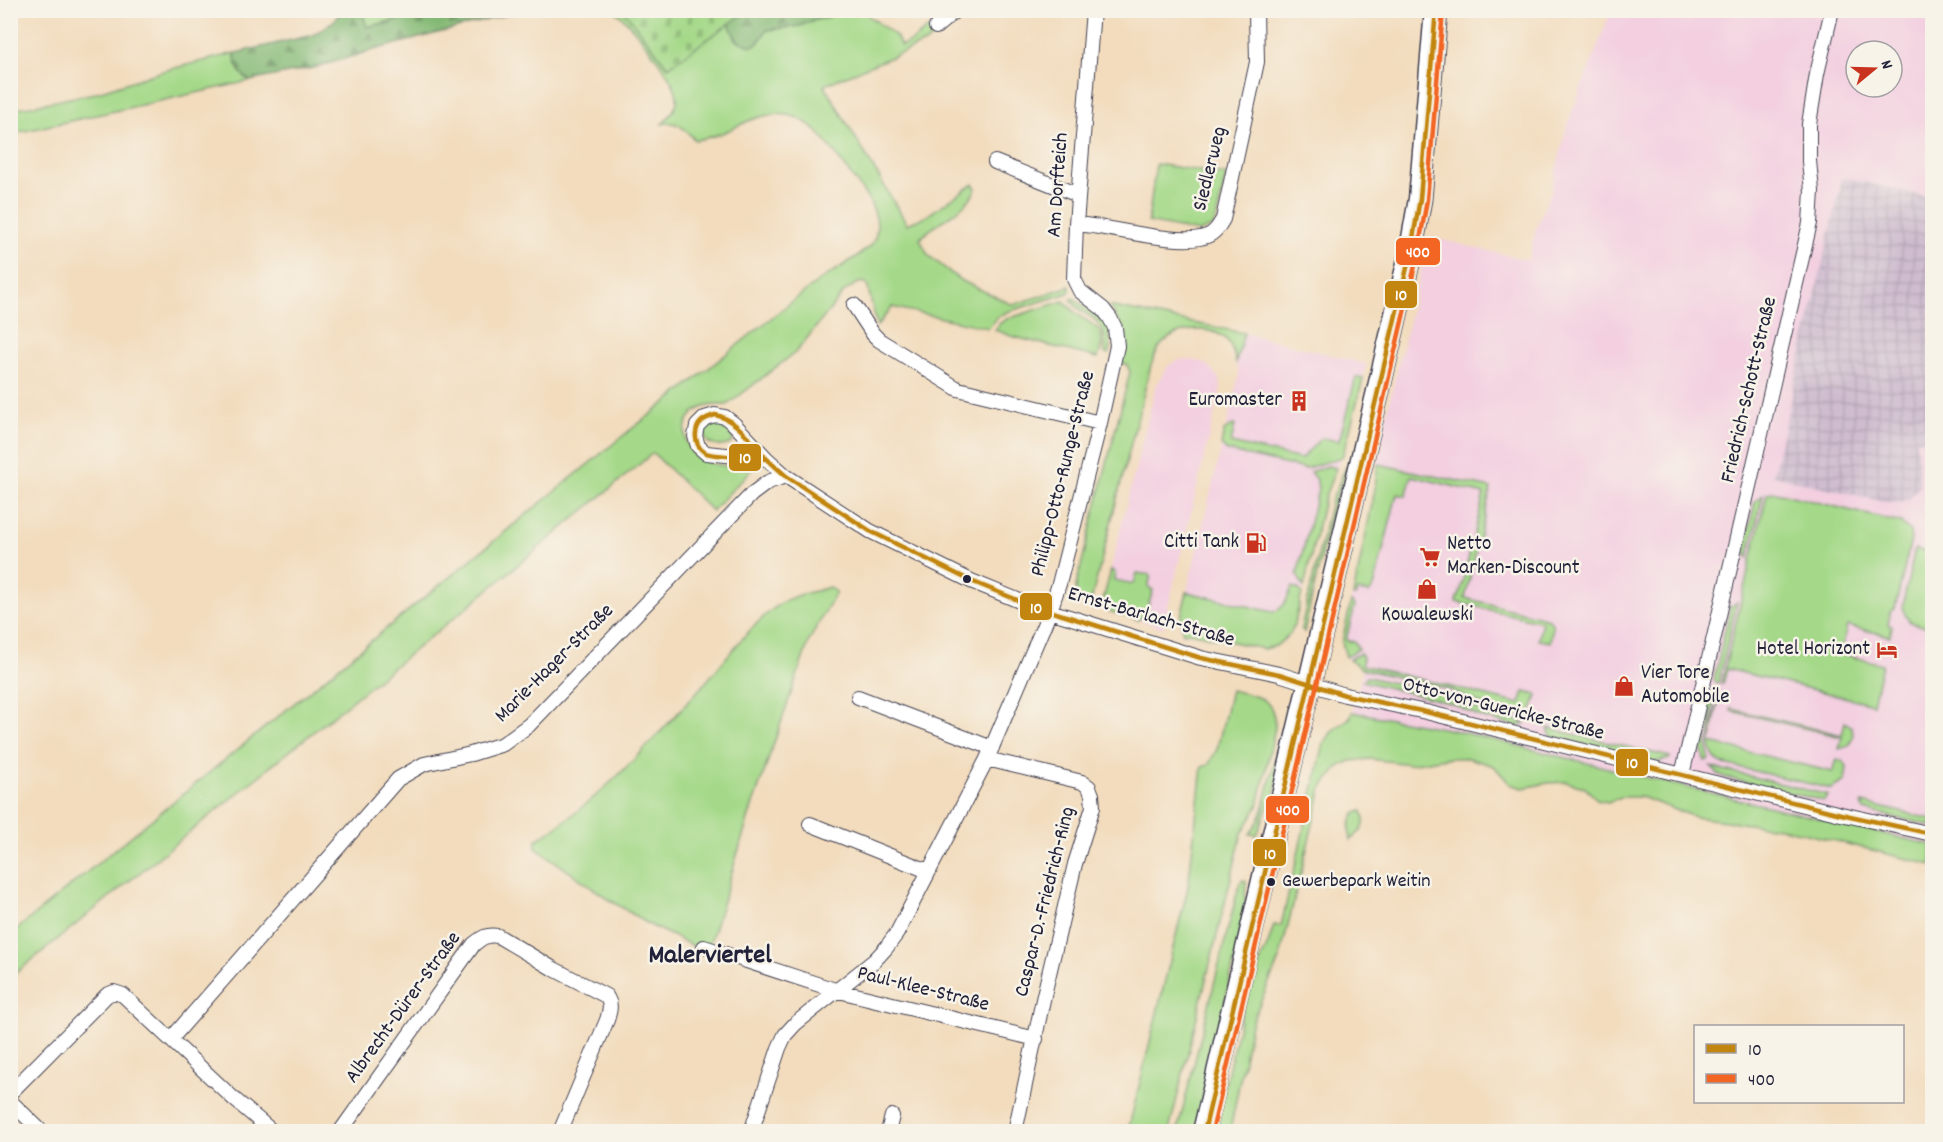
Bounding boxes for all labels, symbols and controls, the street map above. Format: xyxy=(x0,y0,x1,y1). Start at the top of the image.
north arrow xyxy=(1844,39,1904,99)
text: N xyxy=(1874,57,1898,73)
street label: Siedlerweg xyxy=(1186,124,1236,214)
street label: Am Dorfteich xyxy=(1040,132,1078,238)
line badge: 400 xyxy=(1395,237,1441,266)
text: 400 xyxy=(1406,242,1430,265)
line badge: 10 xyxy=(1384,280,1418,309)
text: 10 xyxy=(1395,285,1407,308)
street label: Friedrich-Schott-Straße xyxy=(1714,294,1786,486)
street label: Philipp-Otto-Runge-Straße xyxy=(1024,368,1104,580)
place label: Euromaster xyxy=(1188,386,1282,416)
building icon: Euromaster xyxy=(1287,389,1311,413)
line badge: 10 xyxy=(728,443,762,472)
text: 10 xyxy=(739,448,751,471)
place label: Citti Tank xyxy=(1164,528,1239,558)
place label: Netto Marken-Discount xyxy=(1447,530,1580,584)
fuel station icon: Citti Tank xyxy=(1244,531,1268,555)
supermarket icon: Netto Marken-Discount xyxy=(1418,545,1442,569)
unlabelled marker xyxy=(961,573,973,585)
shop icon: Kowalewski xyxy=(1415,577,1439,601)
street label: Ernst-Barlach-Straße xyxy=(1064,580,1238,656)
line badge: 10 xyxy=(1019,592,1053,621)
street label: Marie-Hager-Straße xyxy=(488,597,622,731)
text: 10 xyxy=(1030,598,1042,621)
place label: Kowalewski xyxy=(1381,601,1473,631)
place label: Hotel Horizont xyxy=(1757,635,1870,665)
hotel icon: Hotel Horizont xyxy=(1875,638,1899,662)
place label: Vier Tore Automobile xyxy=(1641,659,1730,713)
street label: Otto-von-Guericke-Straße xyxy=(1399,670,1607,750)
shop icon: Vier Tore Automobile xyxy=(1612,674,1636,698)
line badge: 10 xyxy=(1615,748,1649,777)
text: 10 xyxy=(1626,753,1638,776)
line badge: 400 xyxy=(1265,795,1310,824)
text: 400 xyxy=(1276,800,1300,823)
street label: Caspar-D.-Friedrich-Ring xyxy=(1008,804,1084,1000)
line badge: 10 xyxy=(1252,838,1287,867)
text: 10 xyxy=(1264,844,1276,867)
place label: Gewerbepark Weitin xyxy=(1282,868,1430,896)
marker: Gewerbepark Weitin xyxy=(1265,876,1277,888)
street label: Albrecht-Dürer-Straße xyxy=(339,926,469,1090)
district label: Malerviertel xyxy=(648,937,772,976)
street label: Paul-Klee-Straße xyxy=(854,959,992,1021)
legend xyxy=(1694,1025,1904,1103)
text: 10 xyxy=(1748,1039,1762,1064)
text: 400 xyxy=(1748,1069,1775,1094)

